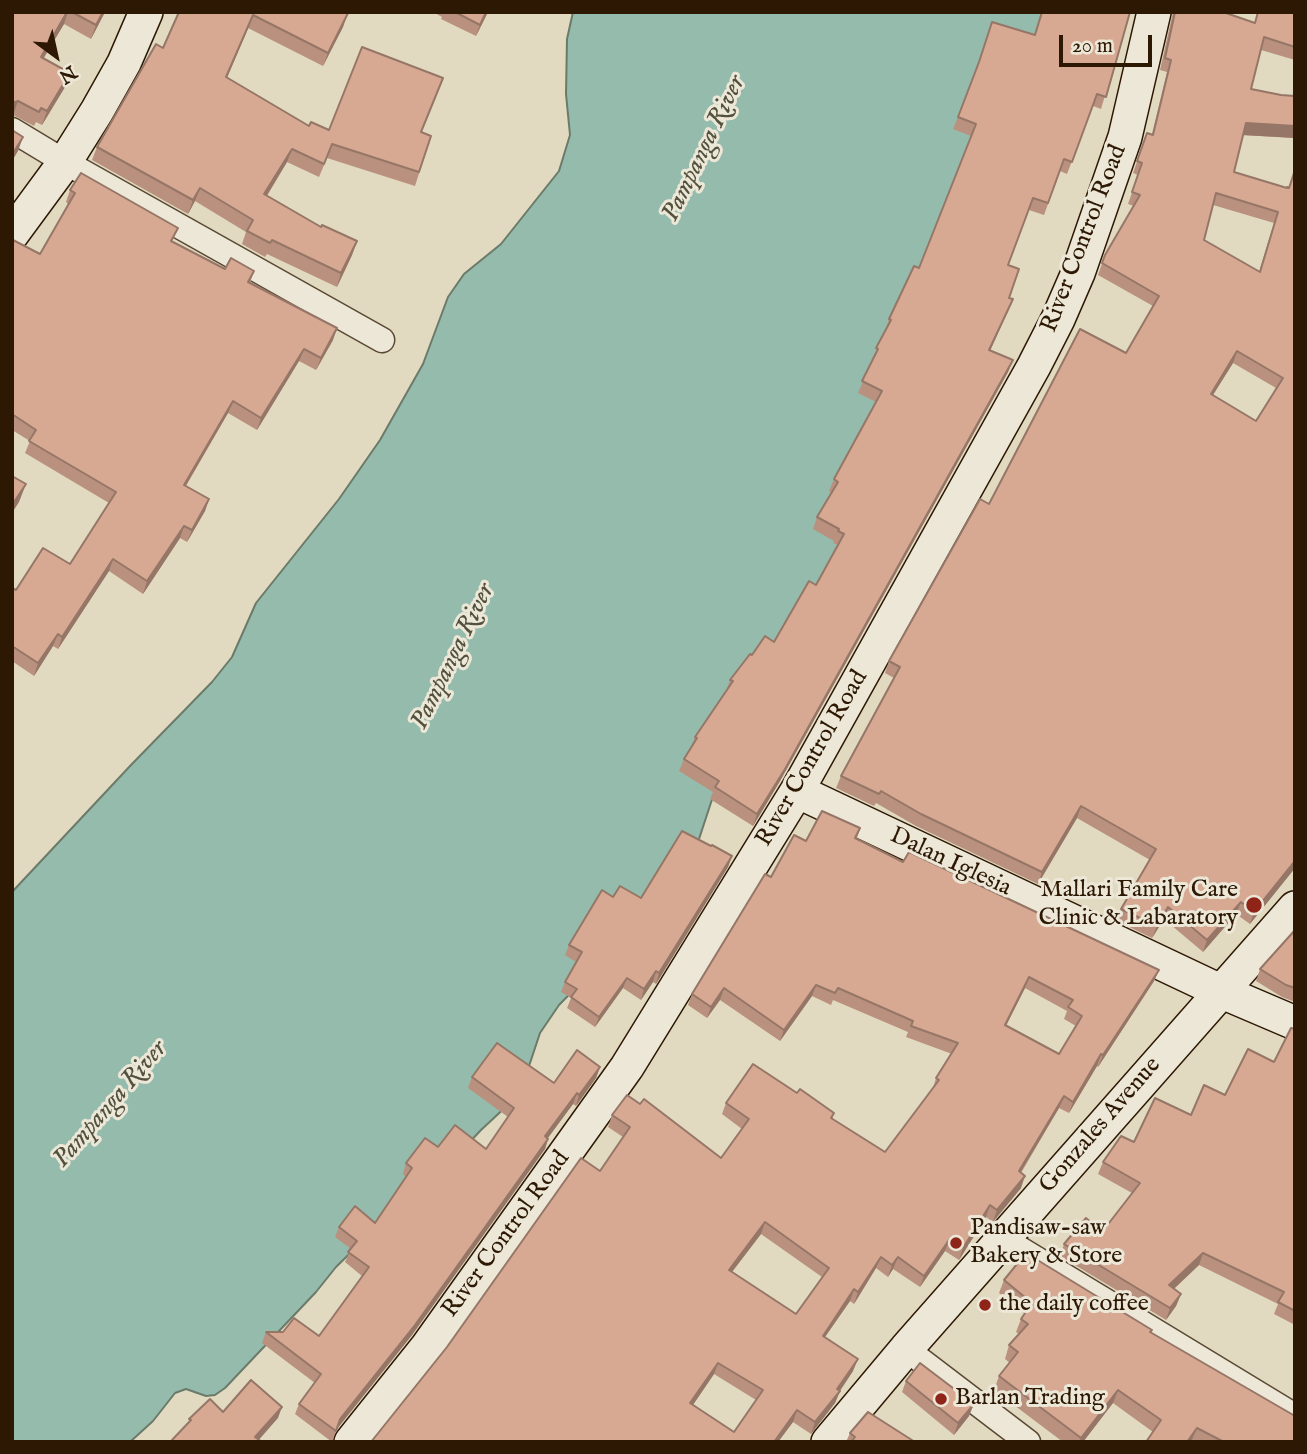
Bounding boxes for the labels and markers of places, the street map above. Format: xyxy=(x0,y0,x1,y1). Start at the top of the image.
place label: Mallari Family Care Clinic & Labaratory xyxy=(1038,877,1238,933)
marker: Mallari Family Care Clinic & Labaratory xyxy=(1244,895,1264,915)
place label: Pandisaw-saw Bakery & Store xyxy=(970,1215,1122,1271)
marker: Pandisaw-saw Bakery & Store xyxy=(948,1235,964,1251)
place label: the daily coffee xyxy=(999,1291,1149,1319)
marker: the daily coffee xyxy=(977,1297,993,1313)
place label: Barlan Trading xyxy=(955,1385,1105,1413)
marker: Barlan Trading xyxy=(933,1391,949,1407)

